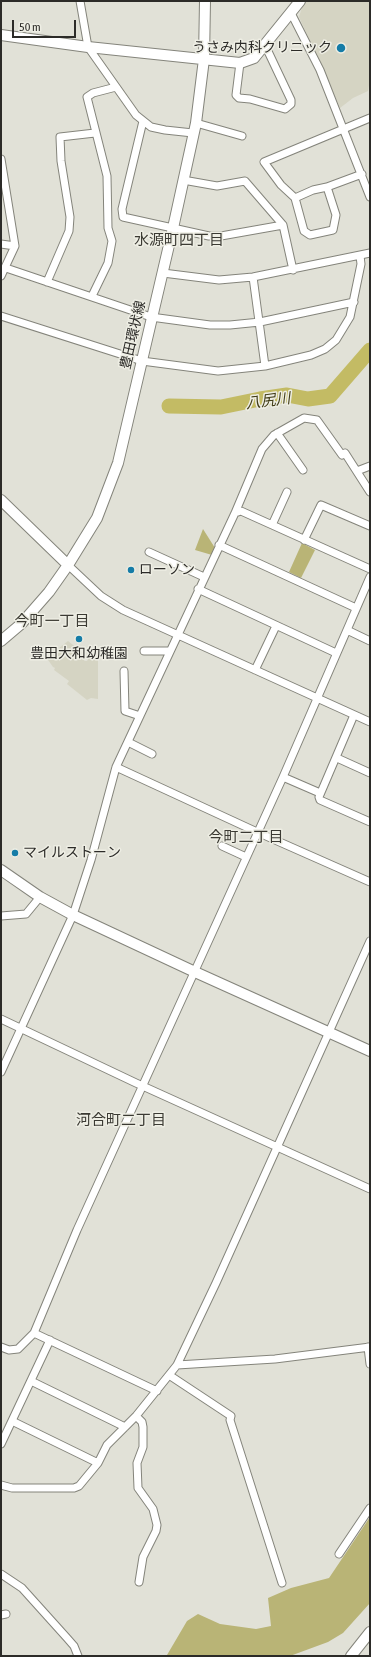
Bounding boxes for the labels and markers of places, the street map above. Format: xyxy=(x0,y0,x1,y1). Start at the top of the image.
place label: うさみ内科クリニック xyxy=(192,40,332,56)
marker: うさみ内科クリニック xyxy=(335,42,347,54)
place label: ローソン xyxy=(139,562,195,578)
marker: ローソン xyxy=(126,565,136,575)
marker: 豊田大和幼稚園 xyxy=(74,634,84,644)
place label: 豊田大和幼稚園 xyxy=(30,646,128,662)
place label: マイルストーン xyxy=(23,845,121,861)
marker: マイルストーン xyxy=(10,848,20,858)

